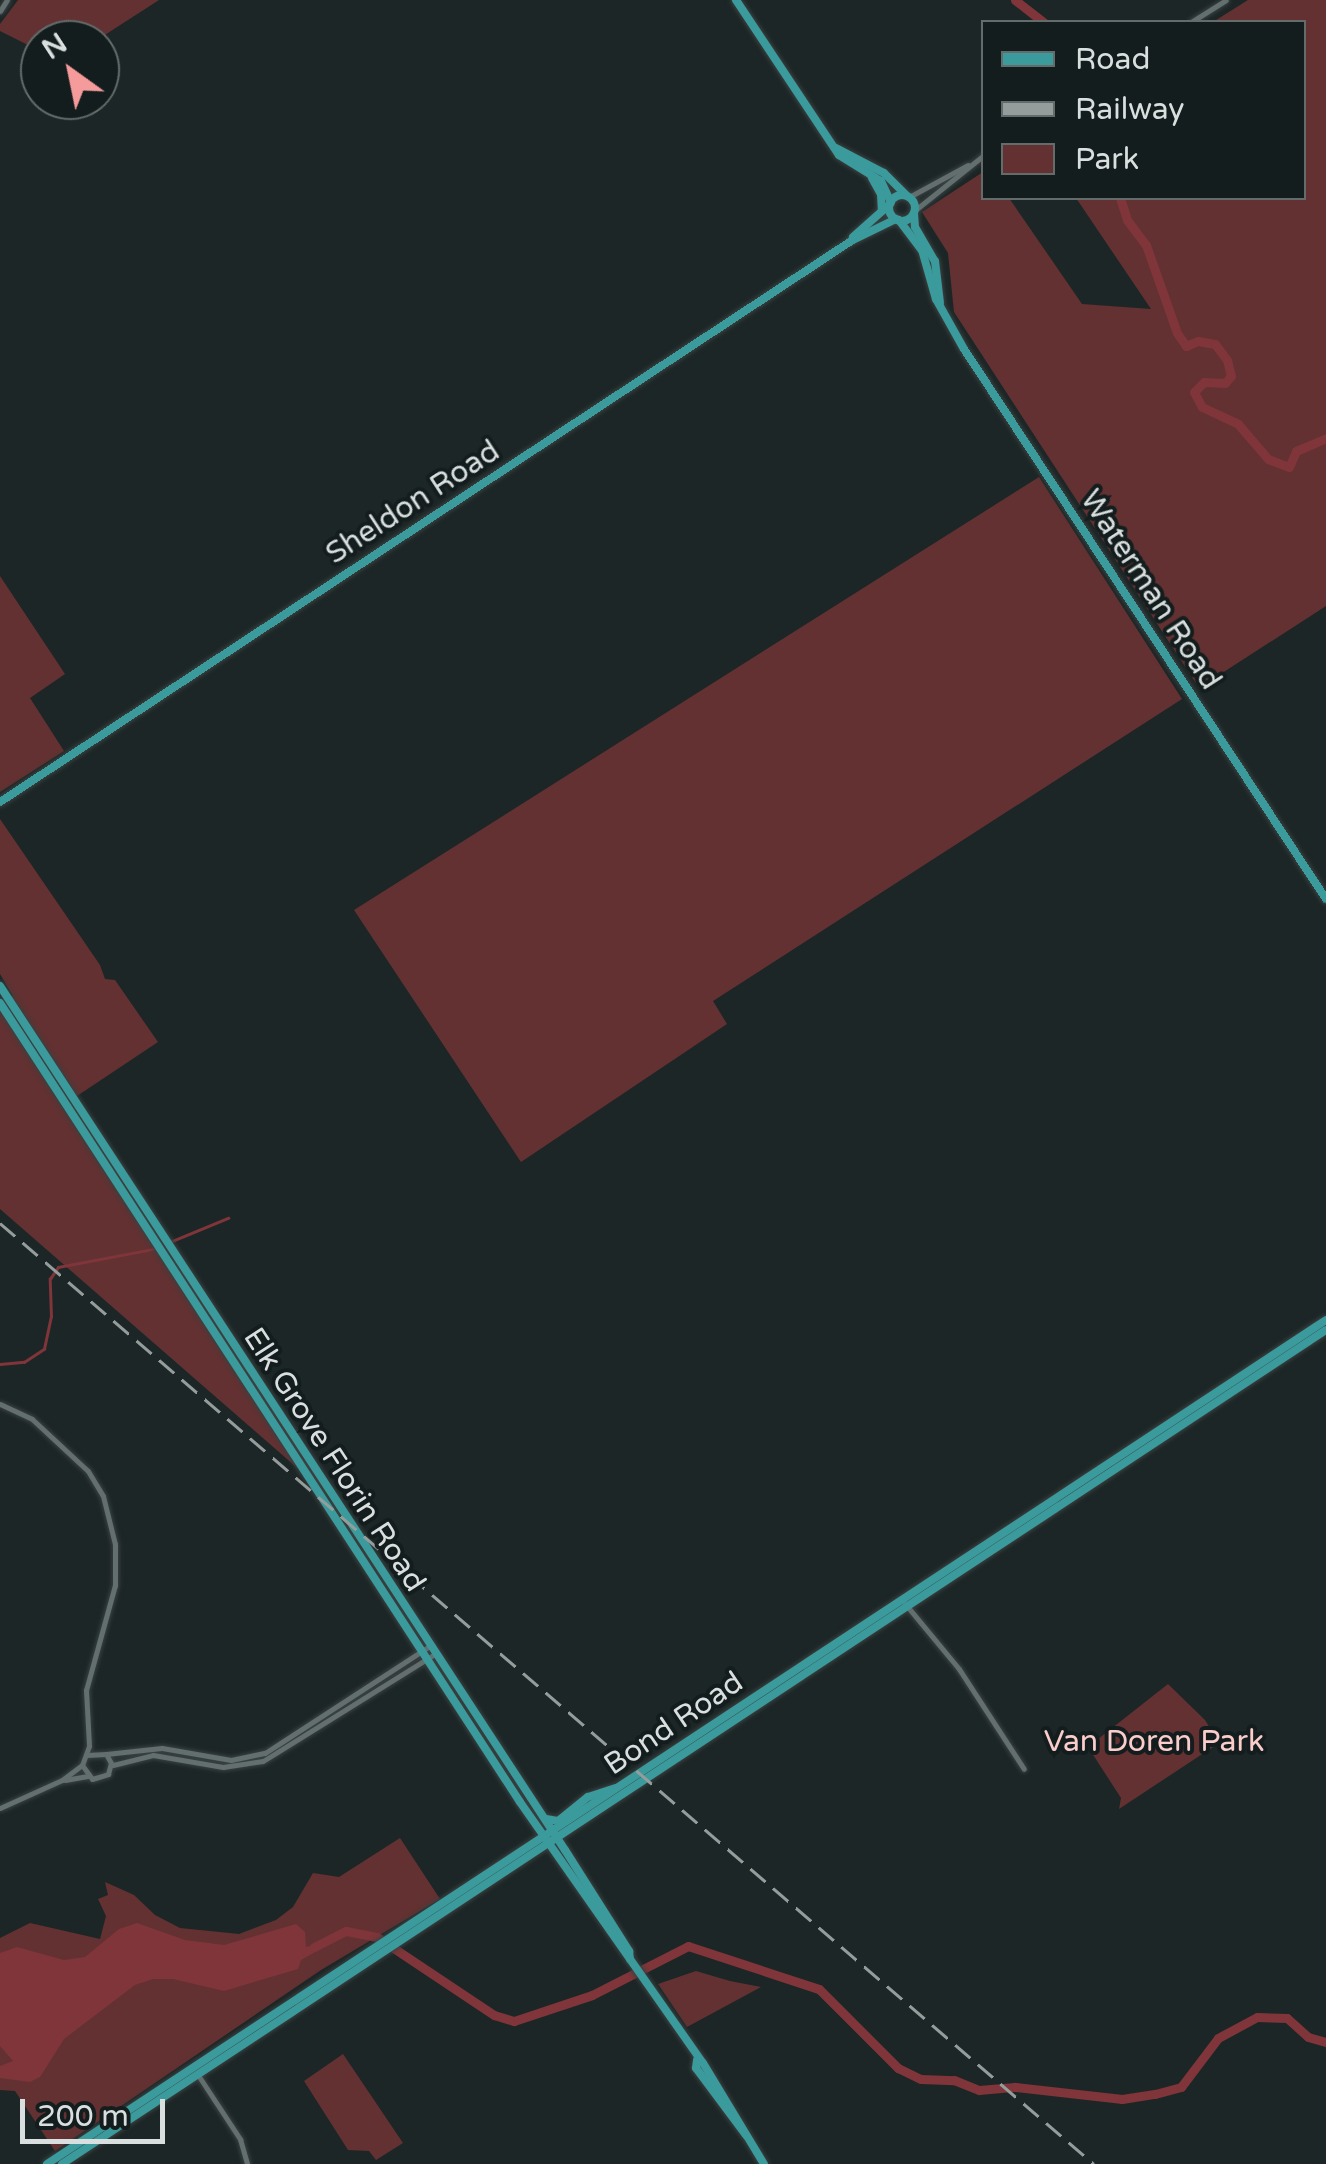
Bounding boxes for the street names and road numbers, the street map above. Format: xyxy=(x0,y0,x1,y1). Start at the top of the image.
street label: Sheldon Road xyxy=(320,434,506,572)
street label: Waterman Road xyxy=(1072,483,1228,697)
street label: Elk Grove Florin Road xyxy=(235,1321,433,1599)
street label: Bond Road xyxy=(598,1665,750,1783)

